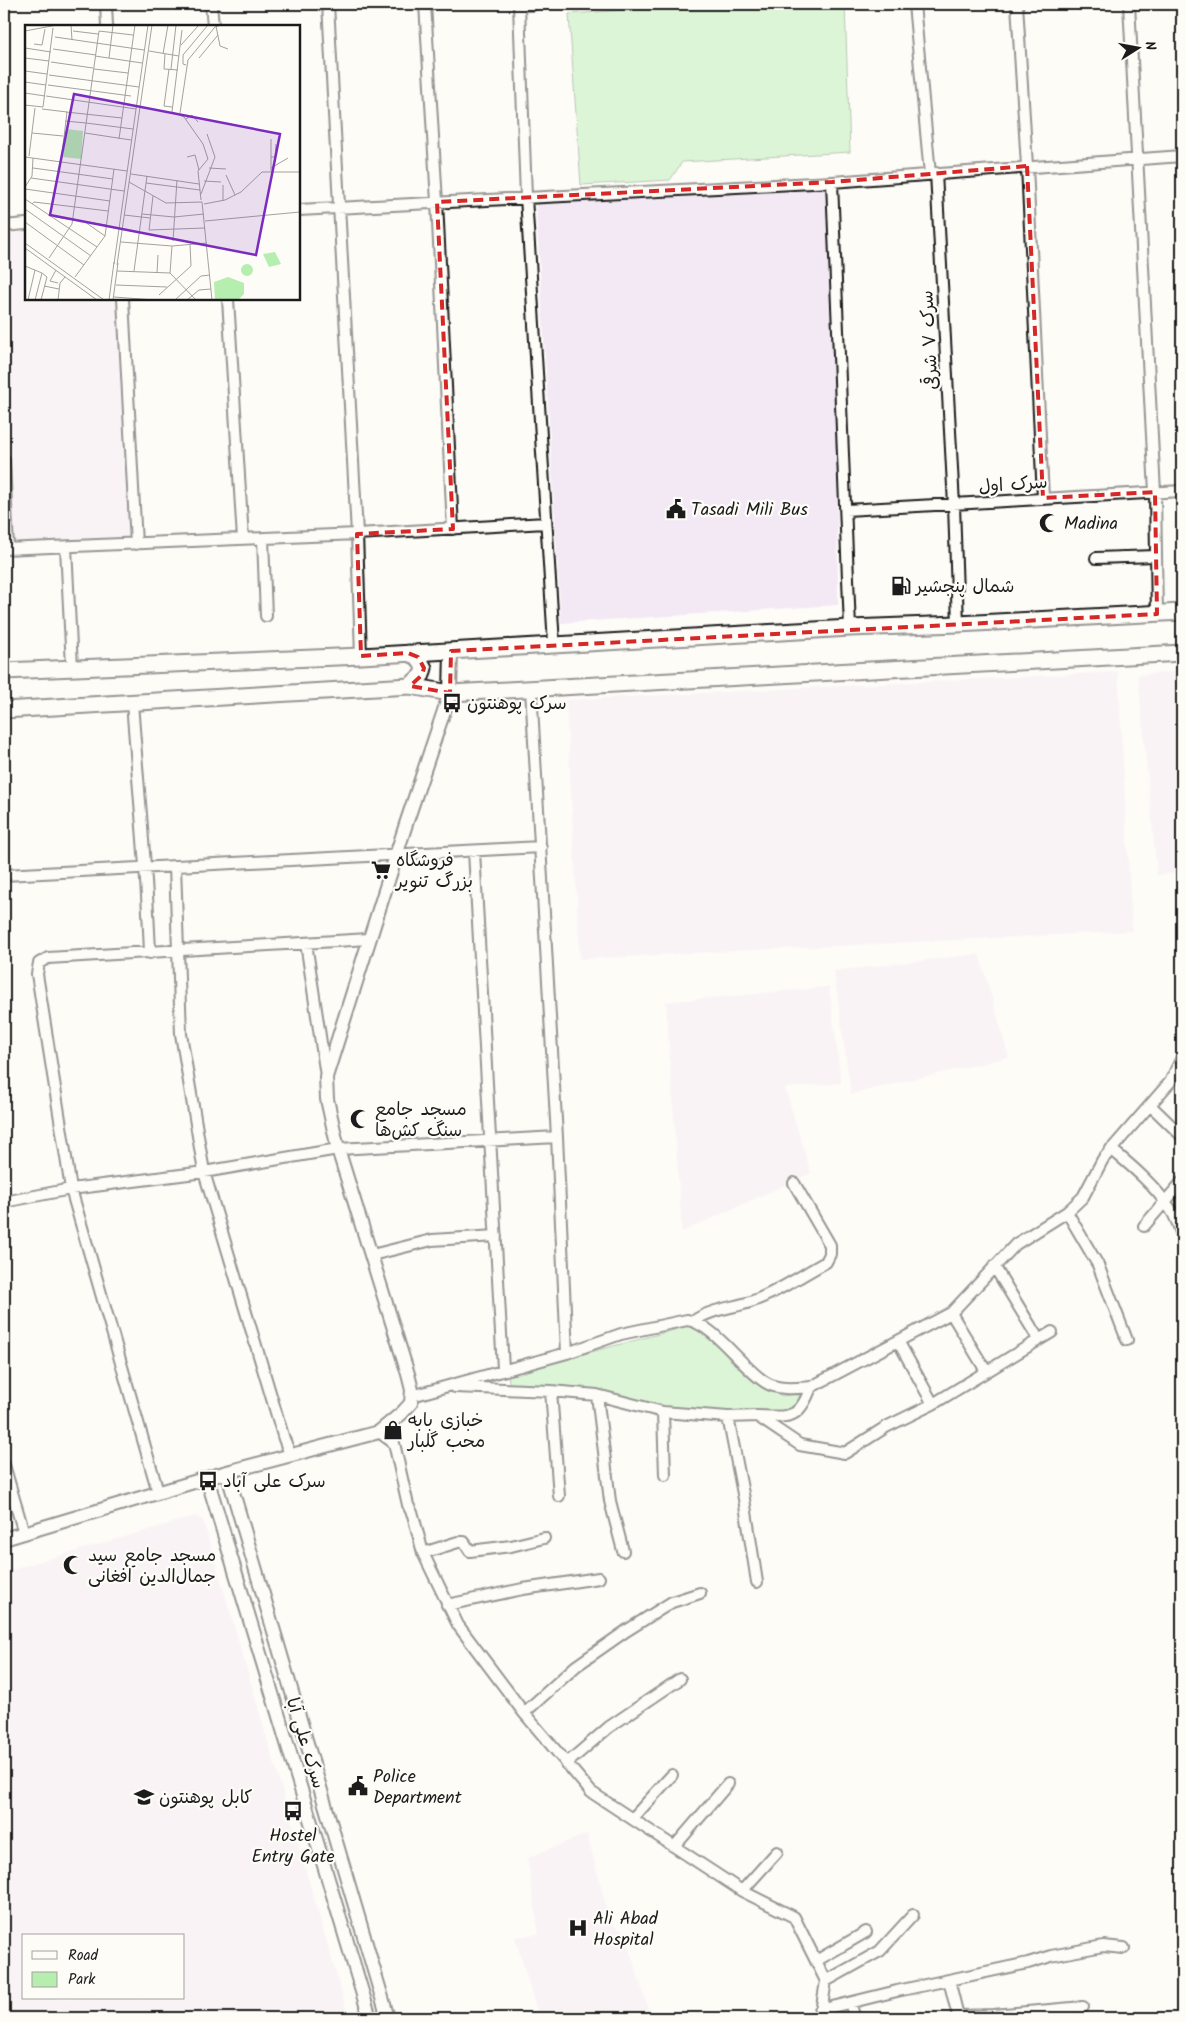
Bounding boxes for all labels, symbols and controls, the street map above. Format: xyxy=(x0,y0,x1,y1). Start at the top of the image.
north arrow xyxy=(1114,22,1164,72)
inset map xyxy=(25,25,300,300)
text: N xyxy=(1138,39,1161,52)
street label: سرک ۷ شرقی xyxy=(913,289,948,390)
street label: سرک‌ اول xyxy=(978,469,1049,502)
place label: Tasadi Mili Bus xyxy=(691,496,808,525)
public building icon: Tasadi Mili Bus xyxy=(665,498,687,520)
place label: Madina xyxy=(1064,510,1118,539)
mosque icon: Madina xyxy=(1038,512,1060,534)
place label: شمال پنجشیر xyxy=(914,573,1014,602)
fuel station icon: شمال پنجشیر xyxy=(890,575,912,597)
place label: سرک پوهنتون xyxy=(467,690,567,719)
bus stop icon: سرک پوهنتون xyxy=(441,692,463,714)
place label: فروشگاه بزرگ تنویر xyxy=(394,847,473,897)
supermarket icon: فروشگاه بزرگ تنویر xyxy=(370,859,392,881)
place label: مسجد جامع سنگ کش‌ها xyxy=(375,1096,467,1146)
mosque icon: مسجد جامع سنگ کش‌ها xyxy=(349,1108,371,1130)
place label: خبازی بابه محب گلبار xyxy=(406,1407,485,1457)
shop icon: خبازی بابه محب گلبار xyxy=(382,1419,404,1441)
place label: سرک علی آباد xyxy=(223,1468,326,1497)
bus stop icon: سرک علی آباد xyxy=(197,1470,219,1492)
place label: مسجد جامع سید جمال‌الدین افغانی xyxy=(88,1542,216,1592)
mosque icon: مسجد جامع سید جمال‌الدین افغانی xyxy=(62,1554,84,1576)
street label: سرک علی آبا xyxy=(277,1694,332,1793)
place label: Police Department xyxy=(373,1763,463,1813)
public building icon: Police Department xyxy=(347,1775,369,1797)
place label: کابل پوهنتون xyxy=(159,1784,253,1813)
school or university icon: کابل پوهنتون xyxy=(133,1786,155,1808)
bus stop icon: Hostel Entry Gate xyxy=(282,1800,304,1822)
place label: Hostel Entry Gate xyxy=(251,1822,335,1872)
place label: Ali Abad Hospital xyxy=(593,1905,659,1955)
hospital icon: Ali Abad Hospital xyxy=(567,1917,589,1939)
legend xyxy=(22,1934,185,2000)
text: Road xyxy=(68,1944,99,1968)
text: Park xyxy=(68,1968,96,1992)

